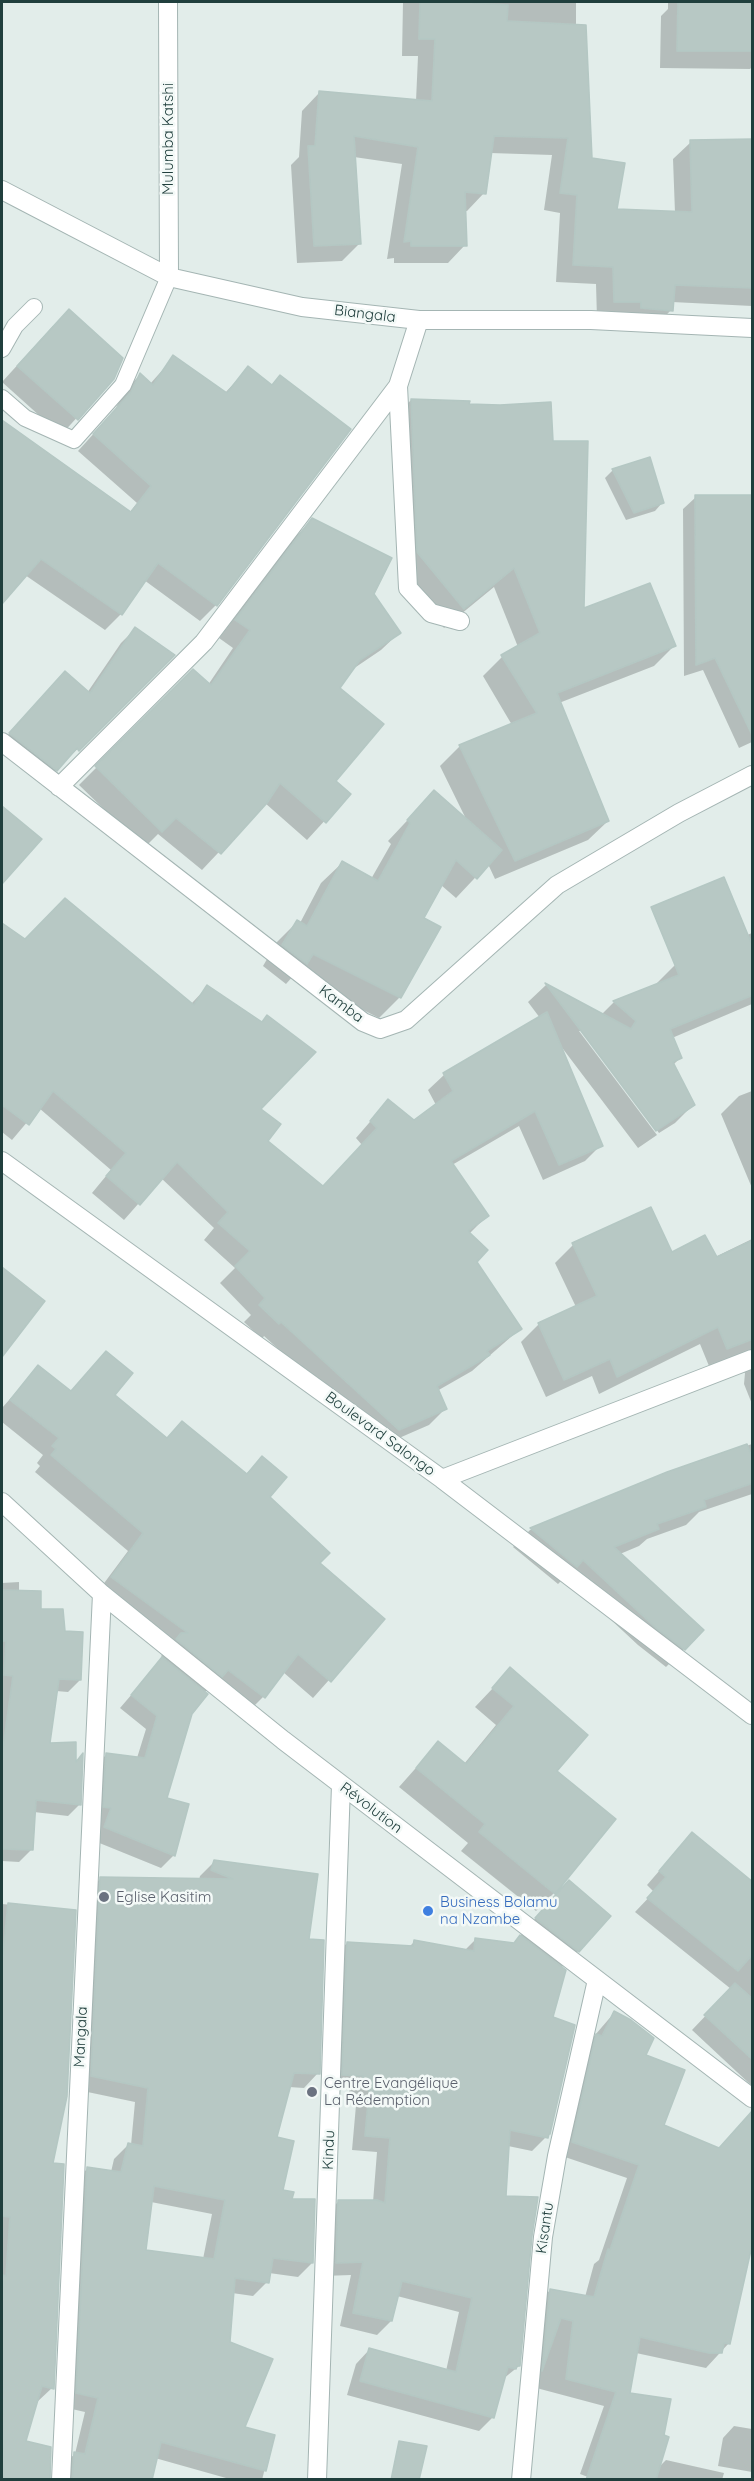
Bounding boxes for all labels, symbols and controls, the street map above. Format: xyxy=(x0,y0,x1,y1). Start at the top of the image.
street label: Mulumba Katshi xyxy=(159,83,177,195)
street label: Biangala xyxy=(333,301,397,327)
street label: Kamba xyxy=(315,981,367,1027)
street label: Boulevard Salongo xyxy=(322,1388,438,1480)
street label: Révolution xyxy=(336,1779,406,1837)
place label: Eglise Kasitim xyxy=(116,1888,211,1906)
marker: Eglise Kasitim xyxy=(97,1890,111,1904)
place label: Business Bolamu na Nzambe xyxy=(440,1893,557,1928)
marker: Business Bolamu na Nzambe xyxy=(421,1904,435,1918)
street label: Mangala xyxy=(70,2006,92,2068)
place label: Centre Evangélique La Rédemption xyxy=(324,2074,458,2109)
marker: Centre Evangélique La Rédemption xyxy=(305,2085,319,2099)
street label: Kindu xyxy=(319,2130,339,2170)
street label: Kisantu xyxy=(532,2201,558,2255)

